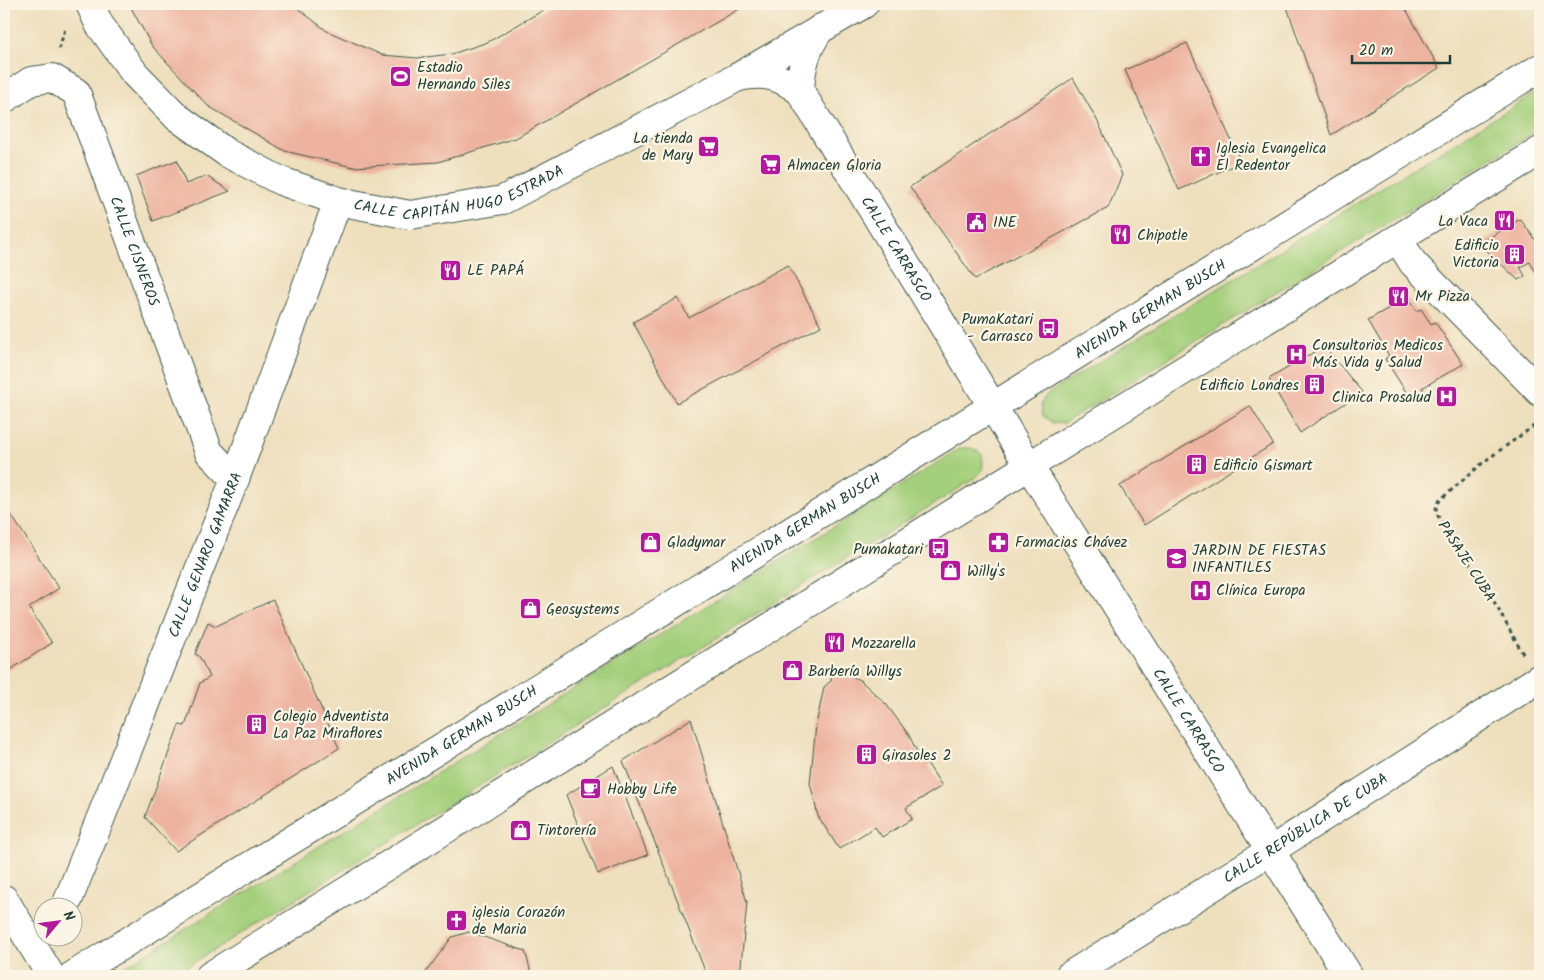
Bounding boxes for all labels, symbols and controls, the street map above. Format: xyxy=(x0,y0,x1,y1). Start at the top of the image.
scale bar xyxy=(1352,32,1449,64)
text: 20 m xyxy=(1359,39,1393,63)
place label: Estadio Hernando Siles xyxy=(417,56,511,97)
sports icon: Estadio Hernando Siles xyxy=(389,64,413,88)
place label: La tienda de Mary xyxy=(633,127,694,168)
supermarket icon: La tienda de Mary xyxy=(697,135,721,159)
place label: Iglesia Evangelica El Redentor xyxy=(1216,137,1326,178)
church icon: Iglesia Evangelica El Redentor xyxy=(1188,145,1212,169)
supermarket icon: Almacen Gloria xyxy=(759,153,783,177)
place label: Almacen Gloria xyxy=(787,154,881,178)
street label: CALLE CAPITÁN HUGO ESTRADA xyxy=(351,159,569,228)
street label: CALLE CARRASCO xyxy=(854,192,937,307)
street label: CALLE CISNEROS xyxy=(102,193,165,310)
restaurant icon: La Vaca xyxy=(1492,209,1516,233)
public building icon: INE xyxy=(965,210,989,234)
place label: La Vaca xyxy=(1438,210,1488,234)
place label: INE xyxy=(993,211,1018,235)
restaurant icon: Chipotle xyxy=(1109,223,1133,247)
place label: Chipotle xyxy=(1137,224,1188,248)
place label: Edificio Victoria xyxy=(1453,234,1499,275)
building icon: Edificio Victoria xyxy=(1503,242,1527,266)
street label: AVENIDA GERMAN BUSCH xyxy=(1070,254,1232,366)
restaurant icon: LE PAPÁ xyxy=(439,258,463,282)
place label: LE PAPÁ xyxy=(467,259,525,283)
restaurant icon: Mr Pizza xyxy=(1387,284,1411,308)
place label: Mr Pizza xyxy=(1415,285,1470,309)
place label: PumaKatari - Carrasco xyxy=(961,308,1034,349)
bus stop icon: PumaKatari - Carrasco xyxy=(1037,316,1061,340)
place label: Consultorios Medicos Más Vida y Salud xyxy=(1312,334,1444,375)
hospital icon: Consultorios Medicos Más Vida y Salud xyxy=(1284,342,1308,366)
building icon: Edificio Londres xyxy=(1303,373,1327,397)
place label: Edificio Londres xyxy=(1200,374,1300,398)
hospital icon: Clinica Prosalud xyxy=(1435,385,1459,409)
place label: Clinica Prosalud xyxy=(1332,386,1432,410)
building icon: Edificio Gismart xyxy=(1185,453,1209,477)
place label: Edificio Gismart xyxy=(1213,454,1313,478)
street label: AVENIDA GERMAN BUSCH xyxy=(725,467,886,580)
street label: CALLE GENARO GAMARRA xyxy=(162,469,250,642)
street label: PASAJE CUBA xyxy=(1431,516,1501,607)
shop icon: Gladymar xyxy=(639,530,663,554)
pharmacy icon: Farmacias Chávez xyxy=(987,530,1011,554)
place label: Gladymar xyxy=(667,531,726,555)
place label: Farmacias Chávez xyxy=(1015,531,1128,555)
bus stop icon: Pumakatari xyxy=(927,537,951,561)
place label: Pumakatari xyxy=(853,538,924,562)
place label: JARDIN DE FIESTAS INFANTILES xyxy=(1192,539,1326,580)
school or university icon: JARDIN DE FIESTAS INFANTILES xyxy=(1164,547,1188,571)
shop icon: Willy's xyxy=(939,559,963,583)
place label: Willy's xyxy=(967,560,1006,584)
hospital icon: Clínica Europa xyxy=(1188,578,1212,602)
place label: Clínica Europa xyxy=(1216,579,1305,603)
shop icon: Geosystems xyxy=(518,597,542,621)
place label: Geosystems xyxy=(546,598,620,622)
restaurant icon: Mozzarella xyxy=(823,631,847,655)
place label: Mozzarella xyxy=(851,632,916,656)
shop icon: Barbería Willys xyxy=(780,659,804,683)
place label: Barbería Willys xyxy=(808,660,902,684)
street label: CALLE CARRASCO xyxy=(1146,664,1230,778)
street label: AVENIDA GERMAN BUSCH xyxy=(381,680,543,792)
place label: Colegio Adventista La Paz Miraflores xyxy=(273,705,389,746)
building icon: Colegio Adventista La Paz Miraflores xyxy=(245,713,269,737)
building icon: Girasoles 2 xyxy=(854,743,878,767)
place label: Girasoles 2 xyxy=(882,744,951,768)
street label: CALLE REPÚBLICA DE CUBA xyxy=(1219,767,1393,890)
cafe icon: Hobby Life xyxy=(579,777,603,801)
place label: Hobby Life xyxy=(607,778,677,802)
shop icon: Tintorería xyxy=(509,818,533,842)
place label: Tintorería xyxy=(537,819,596,843)
north arrow xyxy=(32,898,82,948)
place label: iglesia Corazón de Maria xyxy=(472,901,565,942)
text: N xyxy=(57,907,80,926)
church icon: iglesia Corazón de Maria xyxy=(444,909,468,933)

